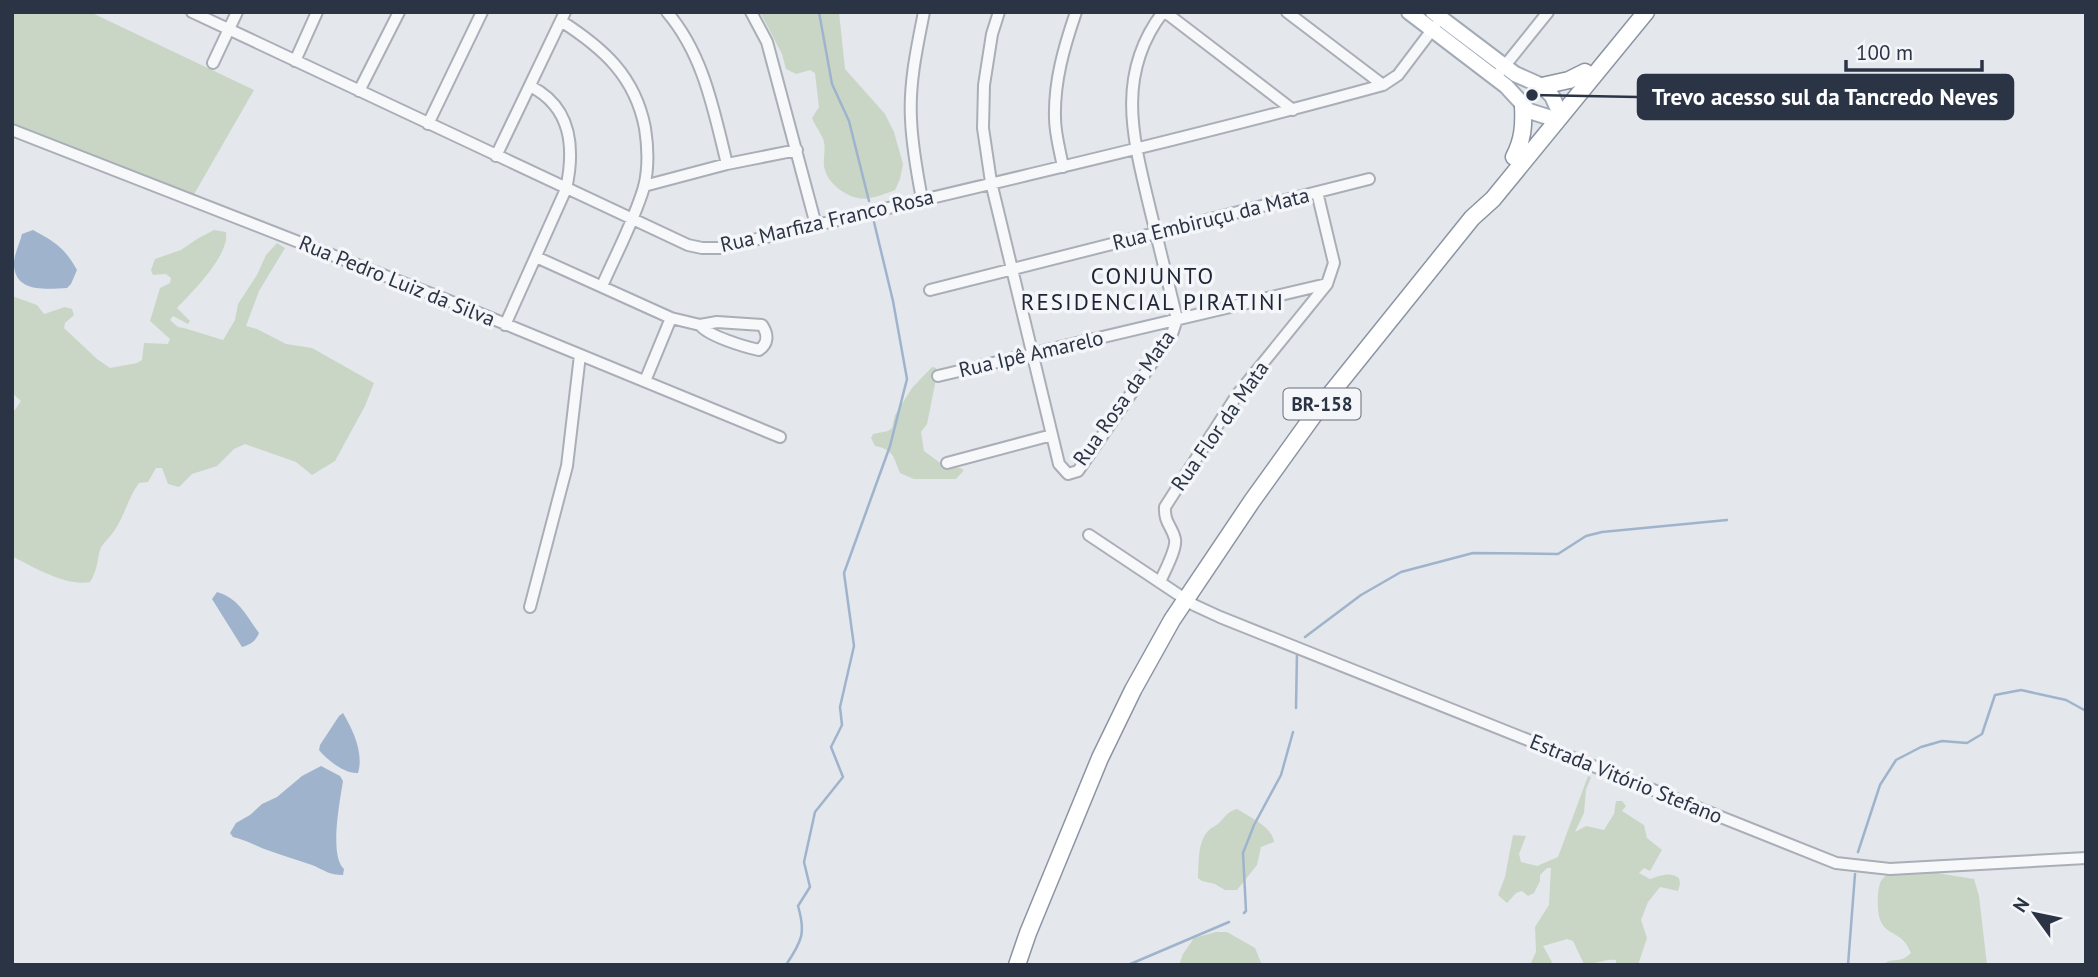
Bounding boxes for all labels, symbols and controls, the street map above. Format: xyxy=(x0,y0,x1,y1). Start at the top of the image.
scale bar xyxy=(1846,28,1982,72)
text: 100 m xyxy=(1856,39,1913,66)
callout: Trevo acesso sul da Tancredo Neves xyxy=(1638,75,2013,119)
text: Trevo acesso sul da Tancredo Neves xyxy=(1652,82,1998,111)
street label: Rua Embiruçu da Mata xyxy=(1110,181,1312,256)
street label: Rua Marfiza Franco Rosa xyxy=(717,183,936,258)
street label: Rua Pedro Luiz da Silva xyxy=(295,229,499,332)
district label: CONJUNTO RESIDENCIAL PIRATINI xyxy=(1021,261,1285,316)
street label: Rua Ipê Amarelo xyxy=(956,324,1106,383)
street label: Rua Rosa da Mata xyxy=(1067,325,1180,471)
street label: Rua Flor da Mata xyxy=(1165,356,1274,496)
road number: BR-158 xyxy=(1284,388,1360,420)
street label: Estrada Vitório Stefano xyxy=(1526,728,1726,830)
north arrow xyxy=(2000,879,2070,949)
text: N xyxy=(2007,893,2034,917)

